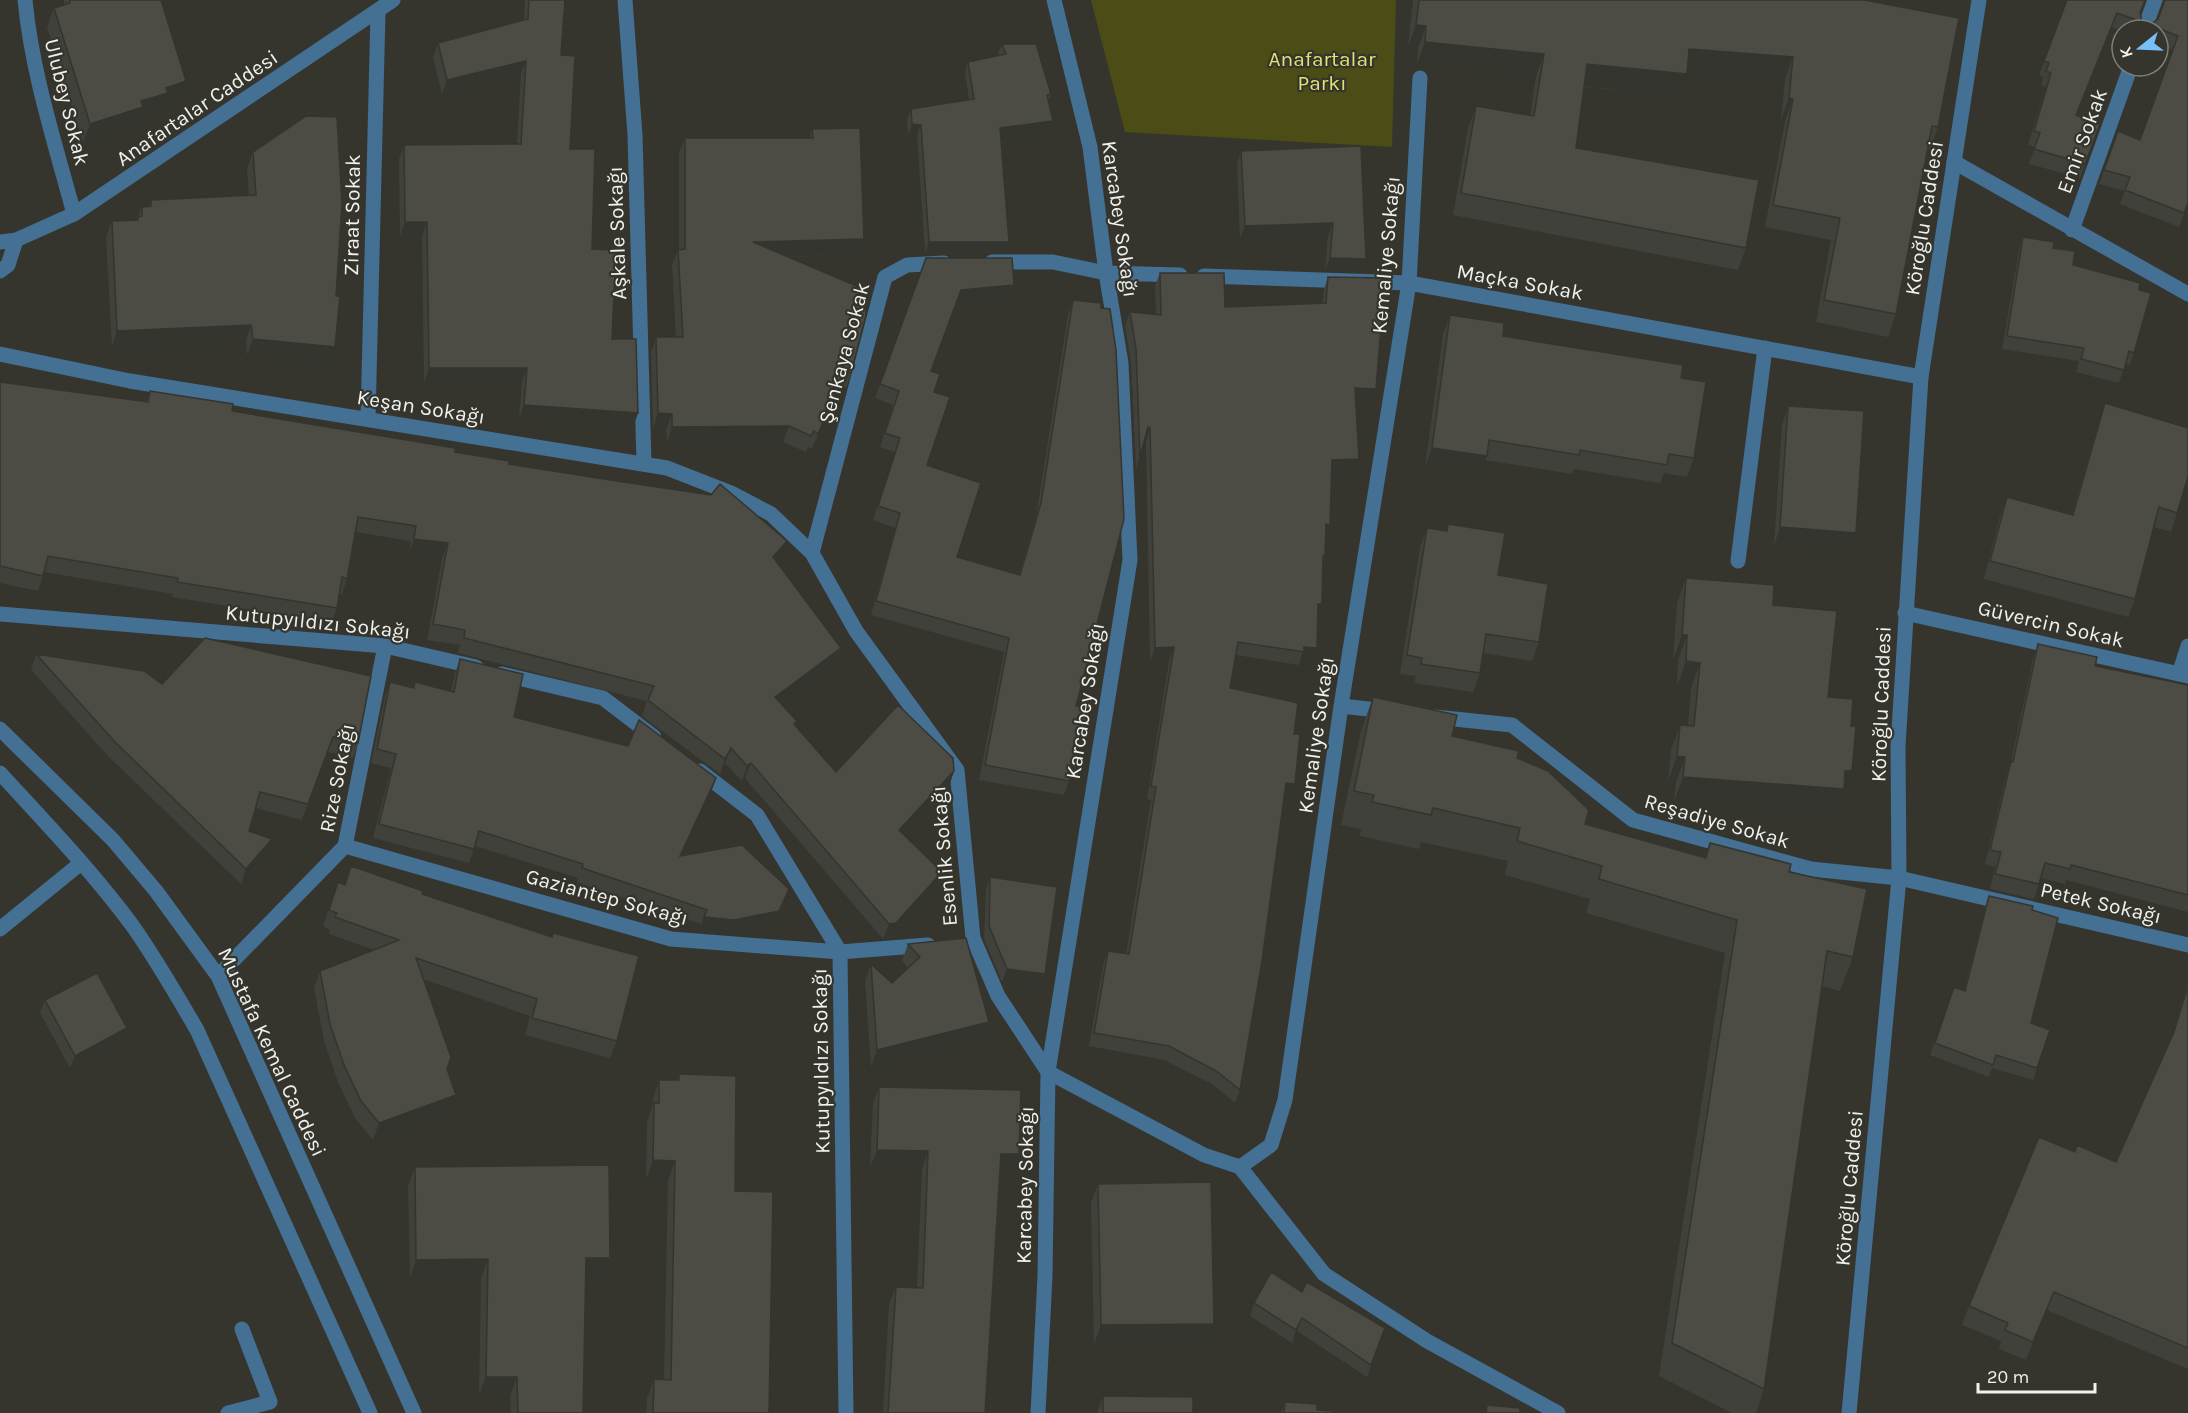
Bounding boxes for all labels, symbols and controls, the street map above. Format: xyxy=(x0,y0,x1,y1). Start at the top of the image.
north arrow xyxy=(2110,18,2170,78)
street label: Ulubey Sokak xyxy=(40,36,94,168)
text: K xyxy=(2115,44,2137,60)
street label: Anafartalar Caddesi xyxy=(112,45,282,171)
park label: Anafartalar Parkı xyxy=(1268,47,1376,95)
street label: Emir Sokak xyxy=(2052,85,2112,197)
street label: Karcabey Sokağı xyxy=(1097,139,1143,299)
street label: Köroğlu Caddesi xyxy=(1900,139,1948,297)
street label: Ziraat Sokak xyxy=(339,154,365,276)
street label: Aşkale Sokağı xyxy=(603,166,631,300)
street label: Kemaliye Sokağı xyxy=(1367,175,1405,335)
street label: Maçka Sokak xyxy=(1455,259,1585,305)
street label: Şenkaya Sokak xyxy=(814,280,874,426)
street label: Keşan Sokağı xyxy=(355,385,487,429)
street label: Güvercin Sokak xyxy=(1976,596,2127,653)
street label: Kutupyıldızı Sokağı xyxy=(224,600,412,644)
street label: Karcabey Sokağı xyxy=(1061,621,1109,781)
street label: Köroğlu Caddesi xyxy=(1866,626,1896,782)
street label: Kemaliye Sokağı xyxy=(1293,655,1339,815)
street label: Rize Sokağı xyxy=(315,721,359,835)
street label: Esenlik Sokağı xyxy=(926,785,962,927)
street label: Reşadiye Sokak xyxy=(1642,789,1793,853)
street label: Gaziantep Sokağı xyxy=(523,864,691,930)
street label: Petek Sokağı xyxy=(2038,877,2164,929)
street label: Mustafa Kemal Caddesi xyxy=(213,944,331,1160)
street label: Kutupyıldızı Sokağı xyxy=(807,968,835,1154)
street label: Karcabey Sokağı xyxy=(1012,1106,1038,1264)
street label: Köroğlu Caddesi xyxy=(1830,1109,1868,1267)
scale bar xyxy=(1978,1356,2095,1394)
text: 20 m xyxy=(1987,1366,2029,1388)

